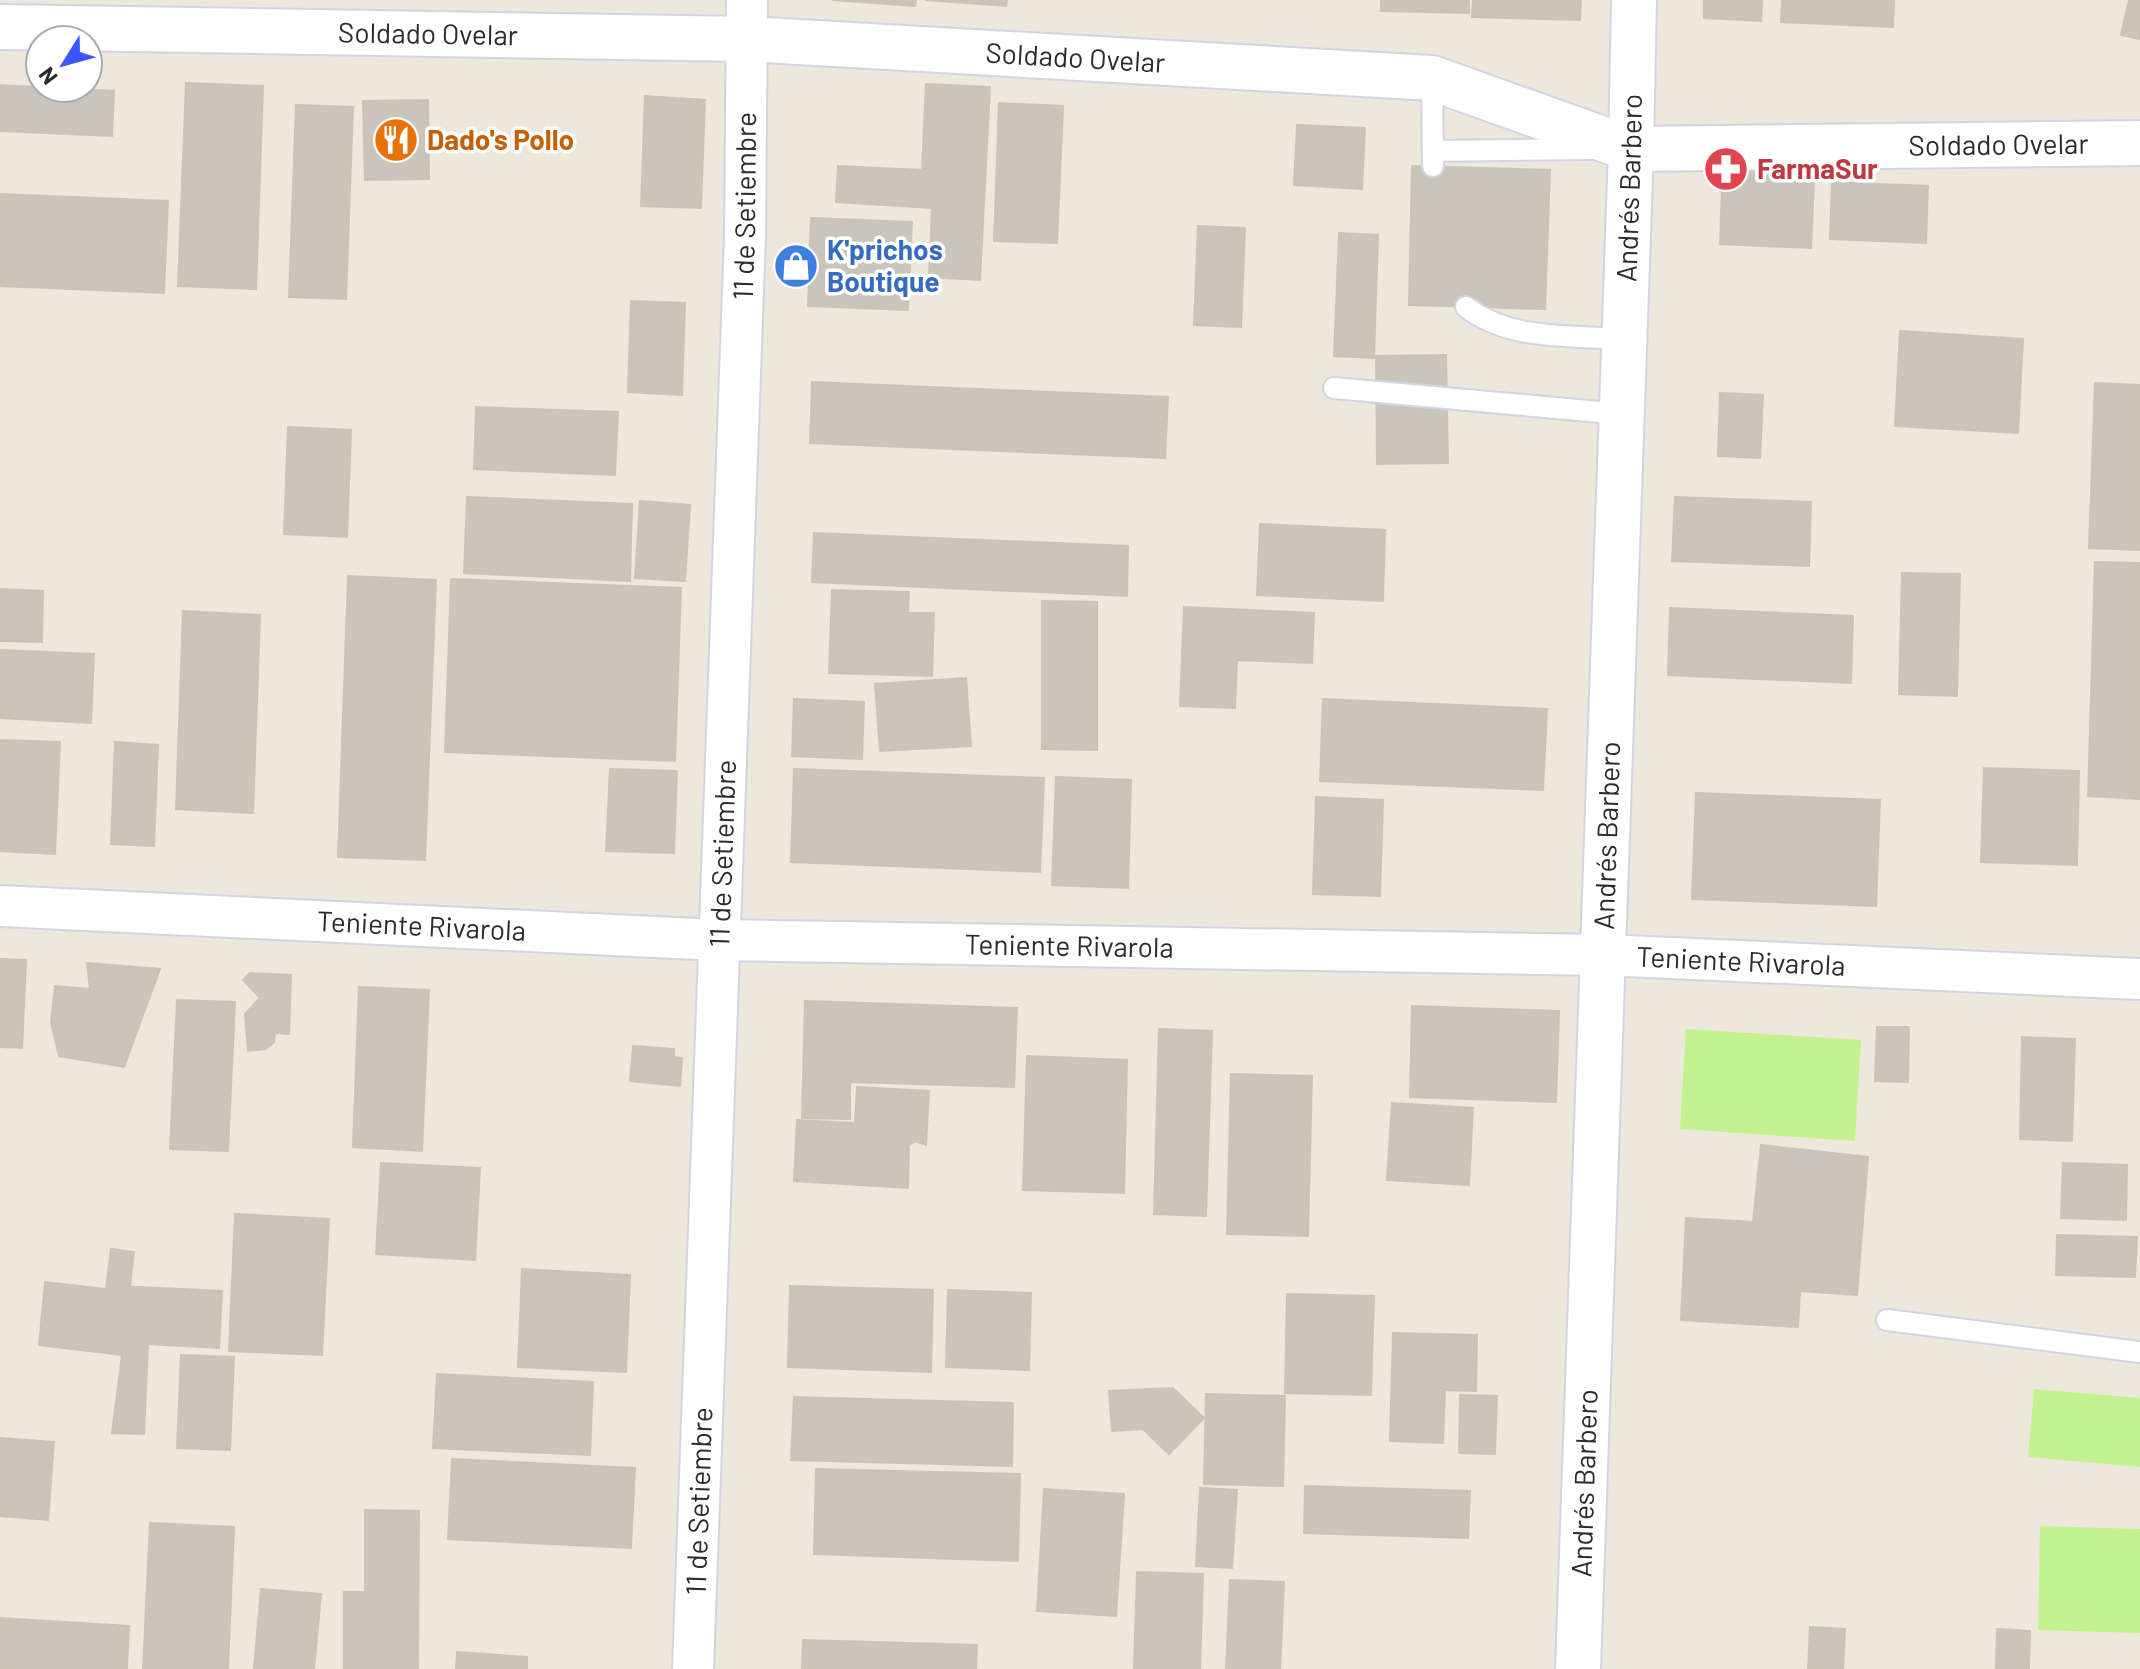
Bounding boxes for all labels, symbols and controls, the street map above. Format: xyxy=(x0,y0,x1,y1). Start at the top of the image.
street label: Soldado Ovelar xyxy=(338,14,518,51)
north arrow xyxy=(24,24,104,104)
street label: Soldado Ovelar xyxy=(985,35,1166,79)
text: N xyxy=(32,63,62,90)
street label: Andrés Barbero xyxy=(1608,93,1648,283)
street label: 11 de Setiembre xyxy=(725,112,762,300)
restaurant icon: Dado's Pollo xyxy=(372,116,420,164)
place label: Dado's Pollo xyxy=(427,122,574,156)
street label: Soldado Ovelar xyxy=(1908,126,2089,162)
pharmacy icon: FarmaSur xyxy=(1702,145,1750,193)
place label: FarmaSur xyxy=(1757,151,1878,185)
place label: K'prichos Boutique xyxy=(827,232,943,298)
shop icon: K'prichos Boutique xyxy=(772,242,820,290)
street label: Andrés Barbero xyxy=(1586,741,1626,930)
street label: 11 de Setiembre xyxy=(701,759,742,948)
street label: Teniente Rivarola xyxy=(316,903,527,947)
street label: Teniente Rivarola xyxy=(964,926,1174,964)
street label: Teniente Rivarola xyxy=(1636,938,1846,982)
street label: Andrés Barbero xyxy=(1563,1388,1604,1578)
street label: 11 de Setiembre xyxy=(678,1407,718,1596)

